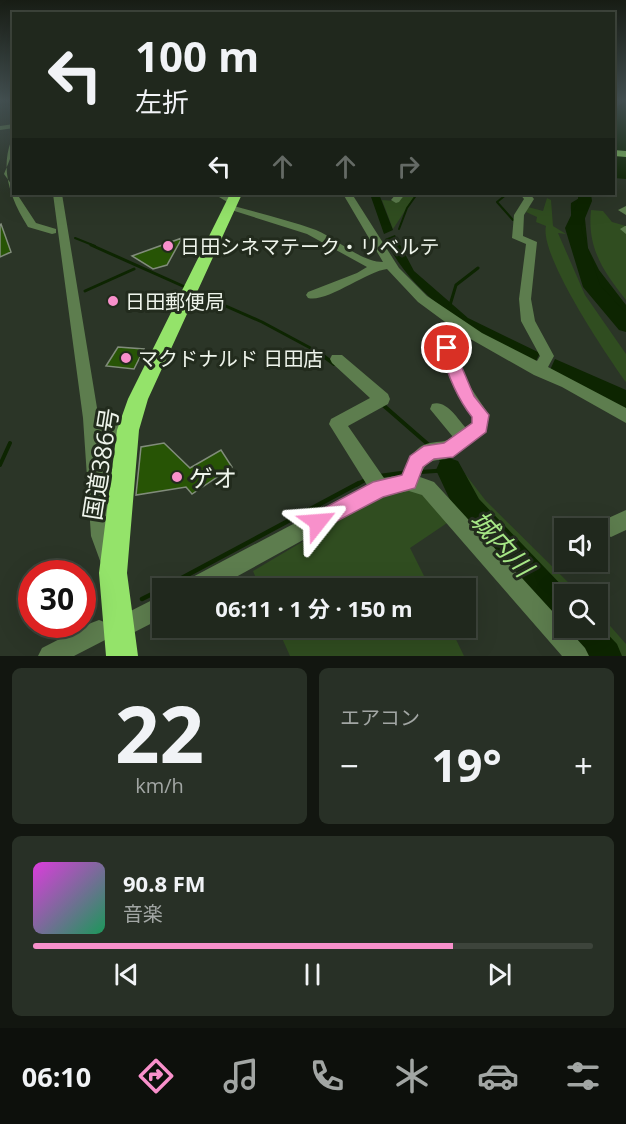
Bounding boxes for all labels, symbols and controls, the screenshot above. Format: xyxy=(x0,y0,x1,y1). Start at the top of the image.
text: 100 m xyxy=(135,27,259,84)
icon: left xyxy=(36,36,114,114)
text: 左折 xyxy=(135,83,189,120)
icon: left xyxy=(203,150,236,183)
icon: ahead xyxy=(266,150,299,183)
icon: ahead xyxy=(329,150,362,183)
icon: right xyxy=(392,150,425,183)
place label: 日田シネマテーク・リベルテ xyxy=(180,233,440,260)
marker: 日田シネマテーク・リベルテ xyxy=(161,239,175,253)
place label: 日田郵便局 xyxy=(125,288,225,315)
marker: 日田郵便局 xyxy=(106,294,120,308)
pin xyxy=(421,322,472,373)
icon: arrive xyxy=(430,331,463,364)
place label: マクドナルド 日田店 xyxy=(138,345,323,372)
marker: マクドナルド 日田店 xyxy=(119,351,133,365)
street label: 国道386号 xyxy=(75,406,125,522)
place label: ゲオ xyxy=(189,461,237,494)
marker: ゲオ xyxy=(170,470,184,484)
position arrow xyxy=(286,490,350,554)
water label: 城内川 xyxy=(463,502,543,586)
map controls xyxy=(554,518,608,638)
button: sound xyxy=(554,518,608,572)
speed limit sign: 30 xyxy=(18,560,96,638)
button: search xyxy=(554,584,608,638)
text: 06:11 · 1 分 · 150 m xyxy=(215,593,413,623)
text: 22 xyxy=(115,680,204,786)
text: エアコン xyxy=(340,704,420,731)
text: 19° xyxy=(431,734,502,795)
text: − xyxy=(340,743,359,788)
text: + xyxy=(574,743,593,788)
text: km/h xyxy=(135,772,184,799)
text: 90.8 FM xyxy=(123,868,206,898)
text: 音楽 xyxy=(123,900,163,927)
icon: previous xyxy=(110,958,143,991)
icon: pause xyxy=(296,958,329,991)
icon: next xyxy=(483,958,516,991)
icon: directions xyxy=(135,1055,177,1097)
icon: music xyxy=(220,1055,262,1097)
icon: phone xyxy=(306,1055,348,1097)
icon: climate xyxy=(391,1055,433,1097)
icon: car xyxy=(477,1055,519,1097)
icon: filters xyxy=(562,1055,604,1097)
text: 06:10 xyxy=(22,1058,91,1095)

